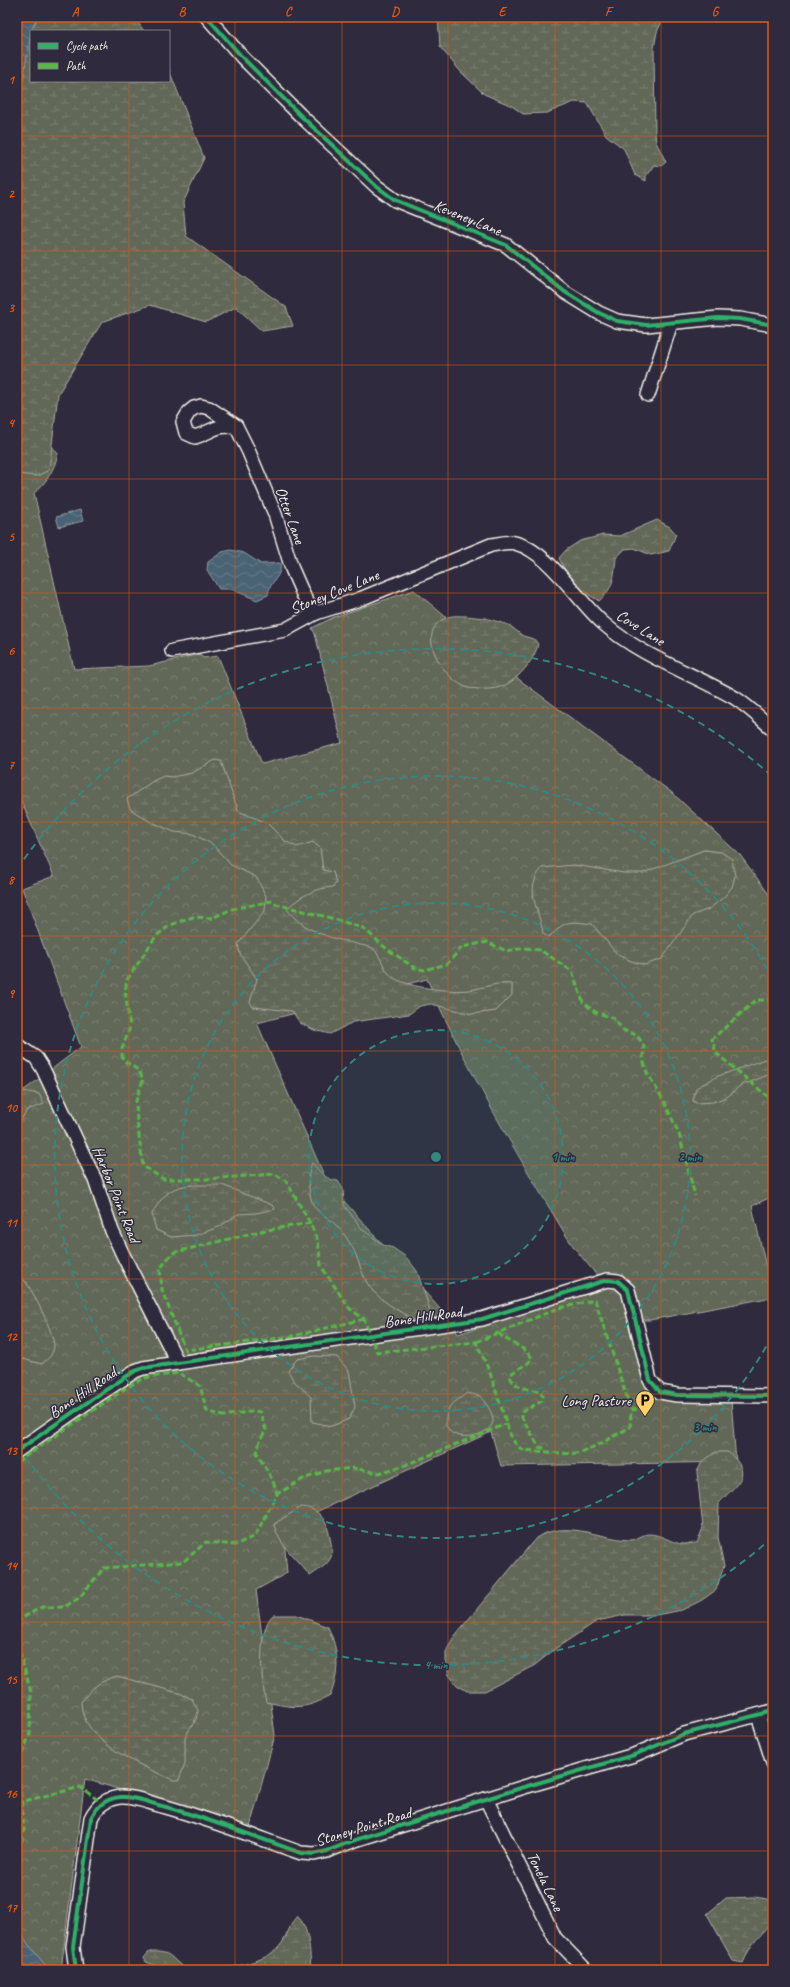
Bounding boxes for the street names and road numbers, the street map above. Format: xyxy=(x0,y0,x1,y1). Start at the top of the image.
street label: Keveney Lane xyxy=(431,195,506,241)
street label: Otter Lane xyxy=(271,484,310,548)
street label: Stoney Cove Lane xyxy=(287,564,383,619)
street label: Cove Lane xyxy=(613,605,670,651)
street label: Harbor Point Road xyxy=(88,1143,146,1248)
street label: Bone Hill Road xyxy=(383,1301,466,1332)
street label: Bone Hill Road xyxy=(45,1361,123,1423)
street label: Stoney Point Road xyxy=(313,1802,416,1851)
street label: Tonela Lane xyxy=(522,1849,569,1916)

